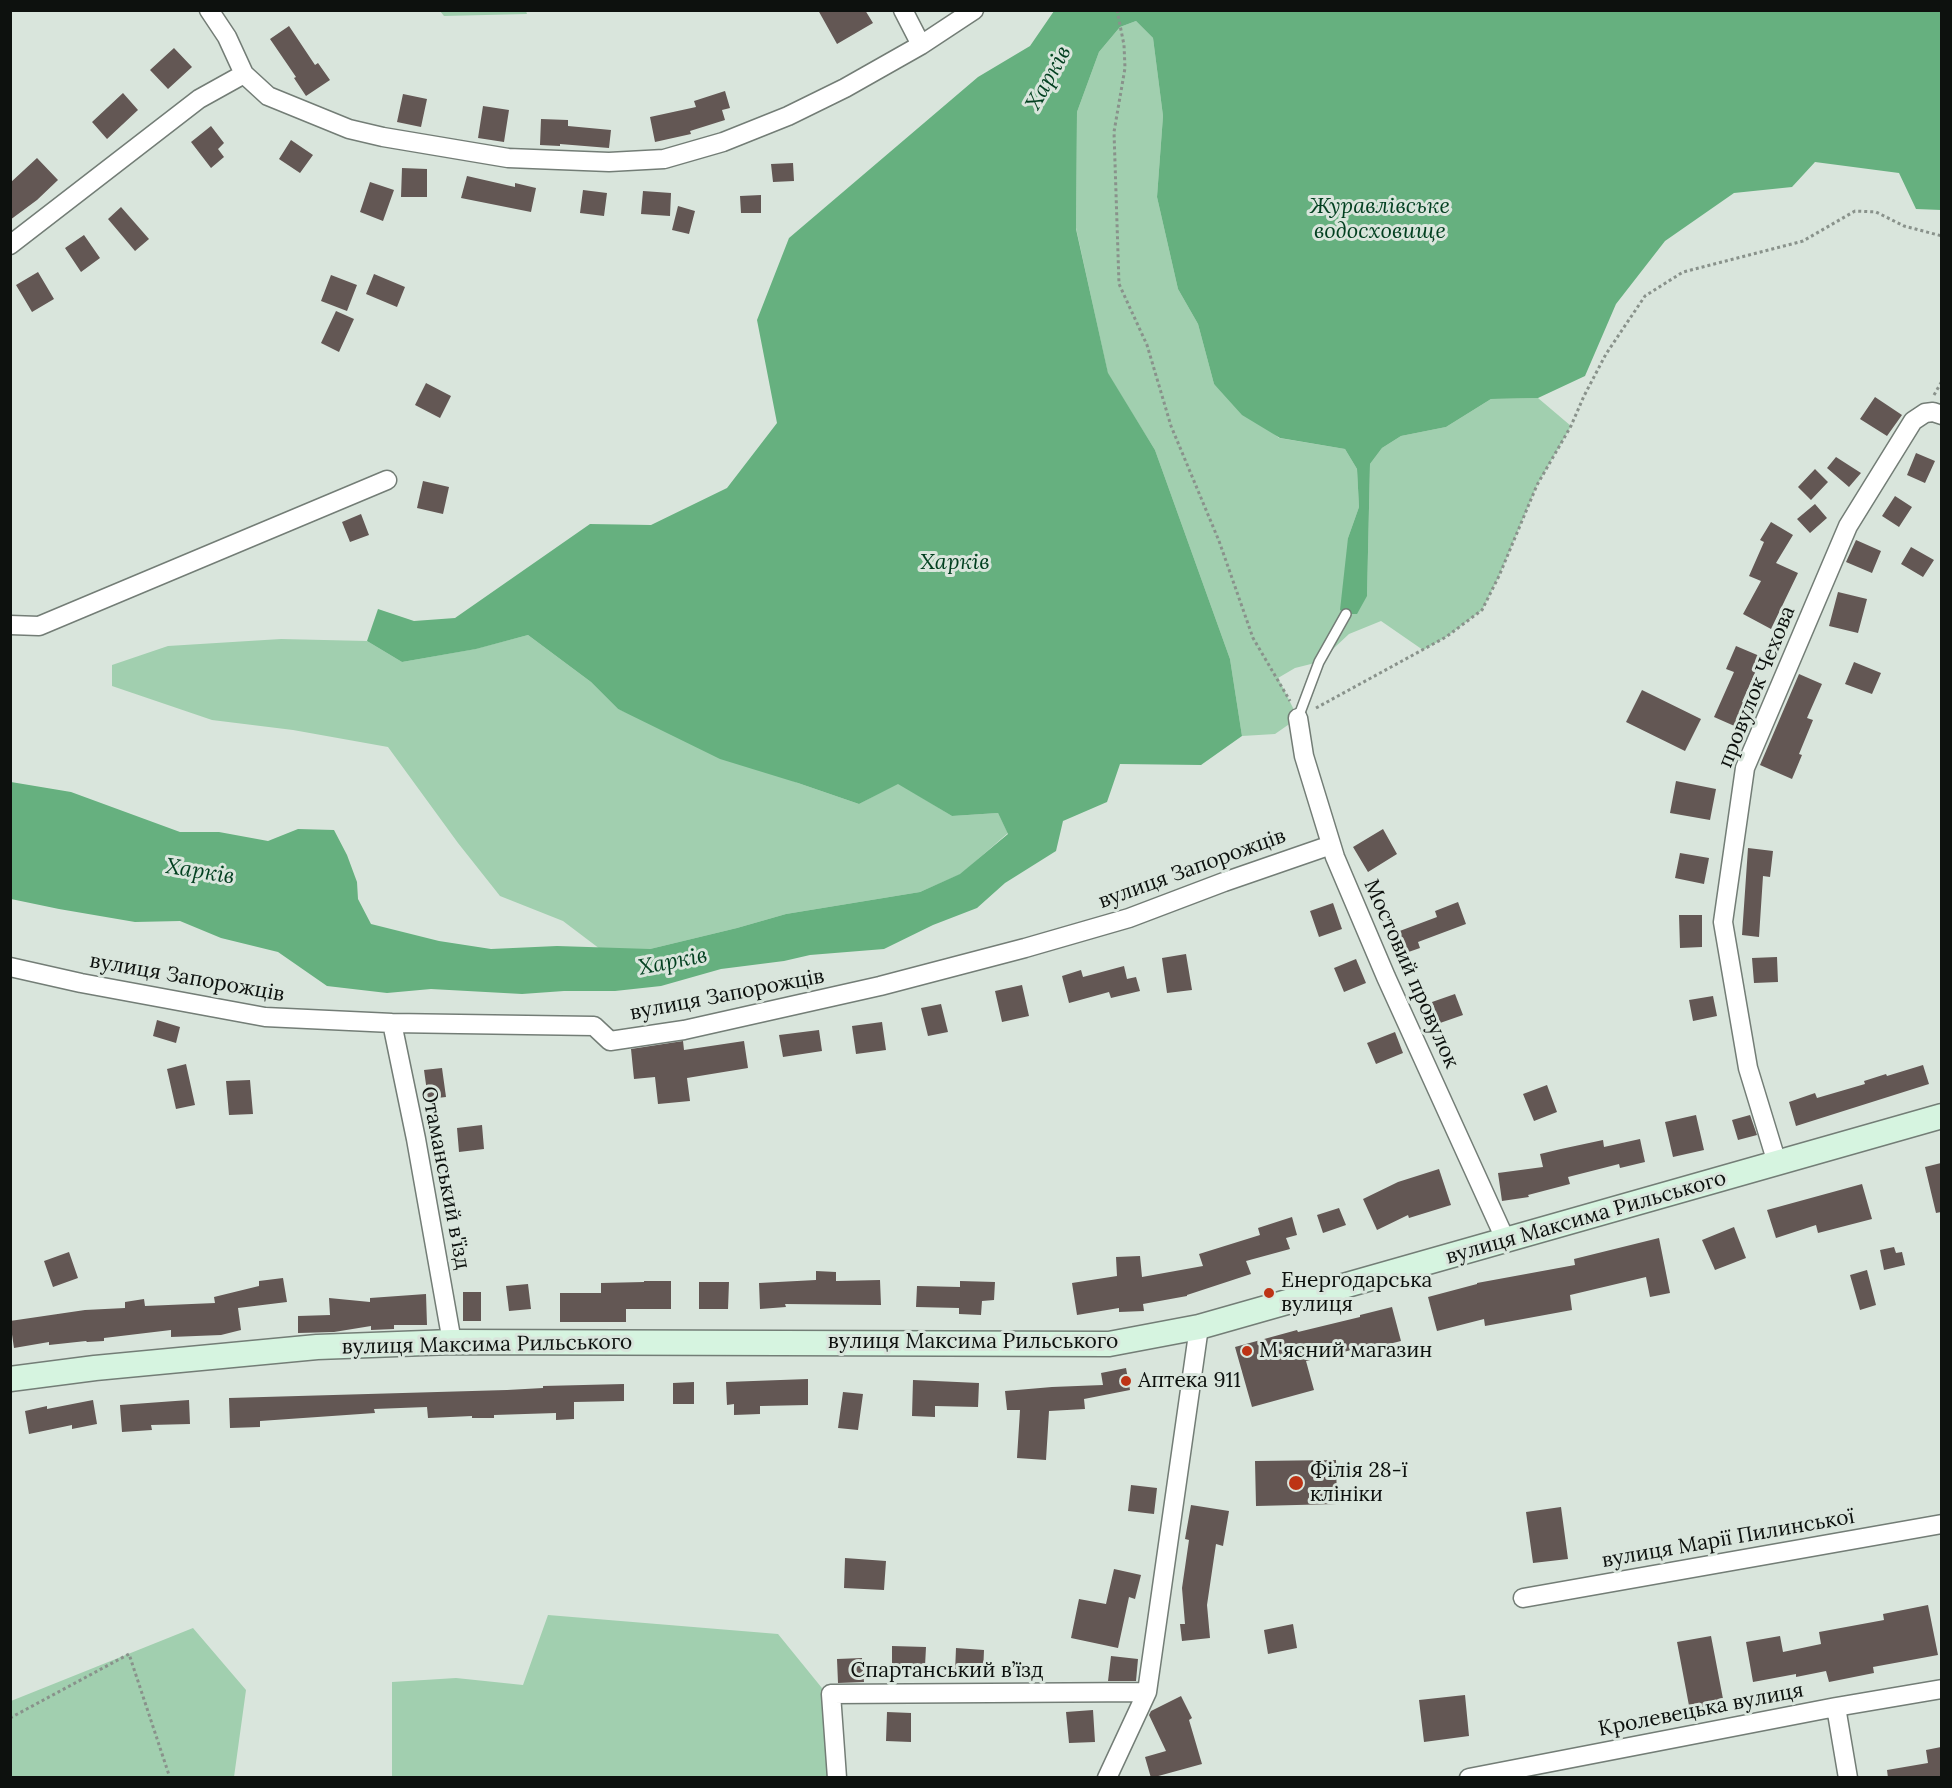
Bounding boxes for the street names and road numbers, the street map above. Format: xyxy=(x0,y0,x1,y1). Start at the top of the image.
street label: провулок Чехова xyxy=(1713,602,1801,772)
street label: вулиця Запорожців xyxy=(1095,823,1289,915)
street label: Мостовий провулок xyxy=(1358,876,1464,1072)
street label: вулиця Запорожців xyxy=(88,948,286,1008)
street label: вулиця Запорожців xyxy=(628,964,826,1026)
street label: Отаманський в'їзд xyxy=(415,1085,475,1271)
street label: вулиця Максима Рильського xyxy=(1443,1166,1729,1270)
street label: вулиця Максима Рильського xyxy=(828,1329,1118,1355)
street label: вулиця Максима Рильського xyxy=(342,1330,632,1360)
street label: вулиця Марії Пилинської xyxy=(1600,1504,1856,1574)
street label: Спартанський в’їзд xyxy=(851,1658,1043,1684)
street label: Кролевецька вулиця xyxy=(1596,1678,1806,1742)

